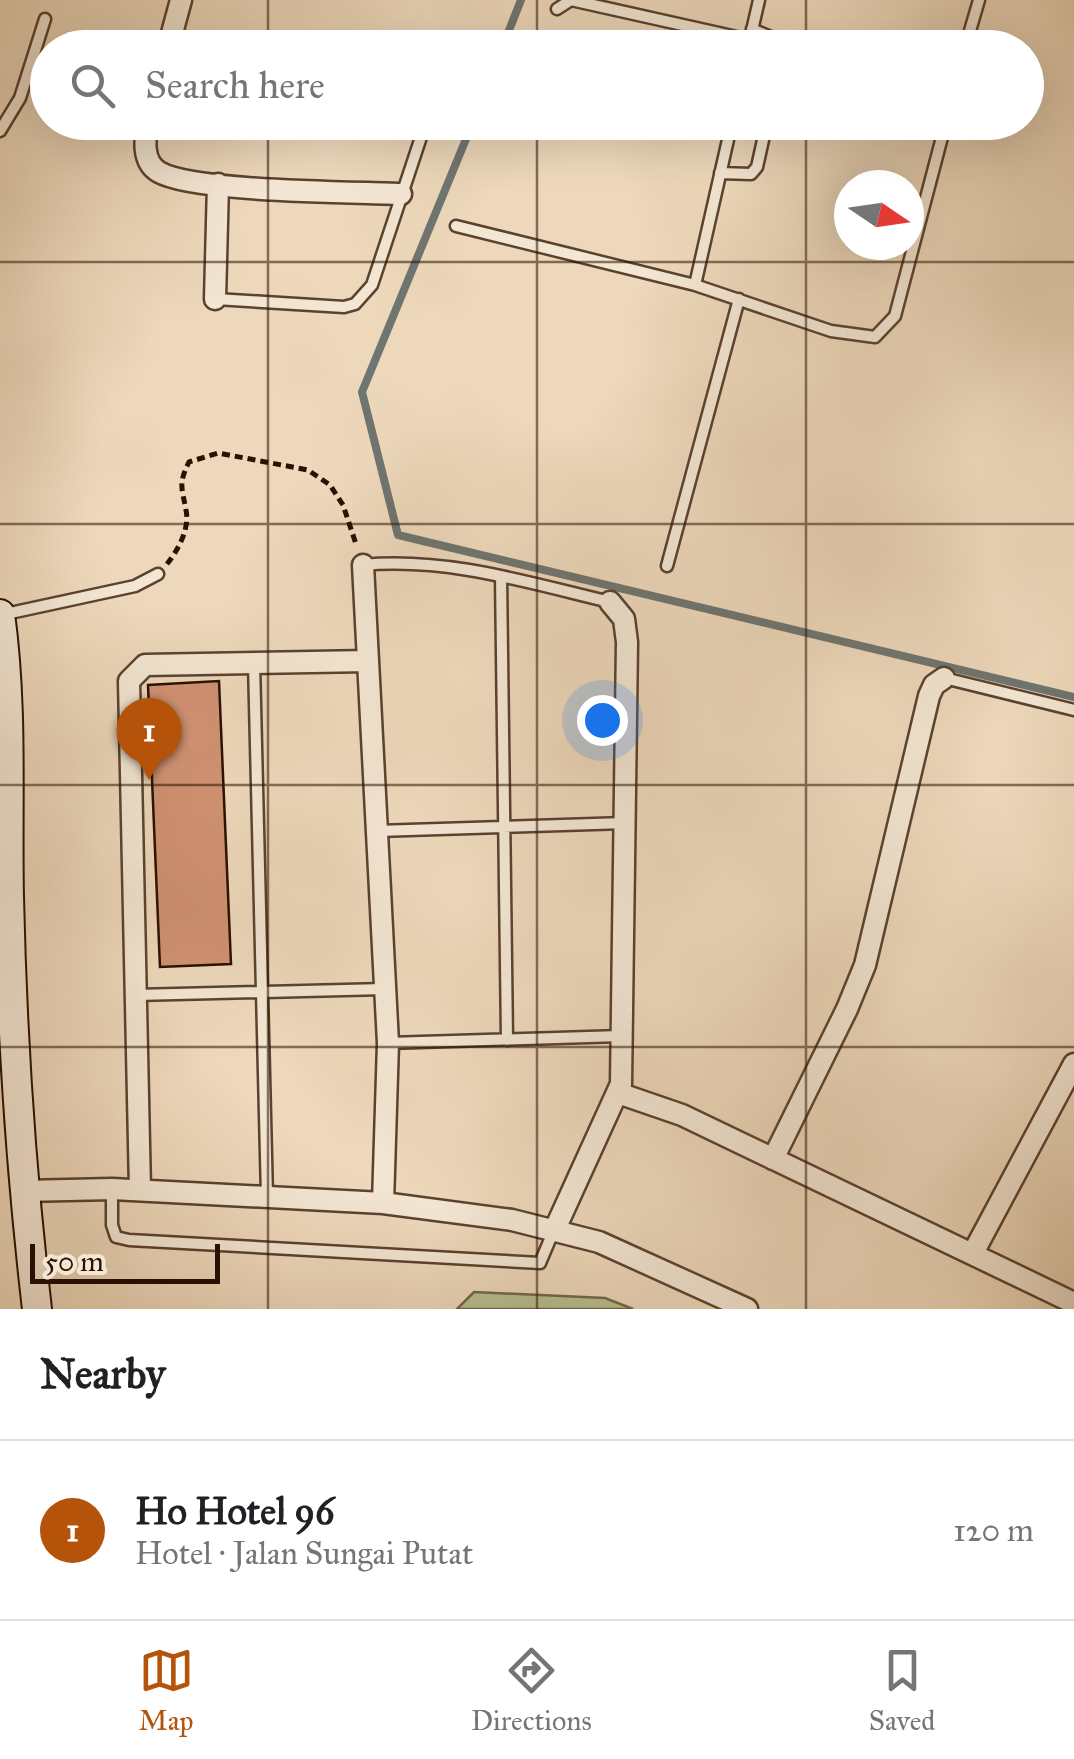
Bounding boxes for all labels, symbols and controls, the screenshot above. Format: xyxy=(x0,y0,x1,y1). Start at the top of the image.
search box xyxy=(30,30,1044,140)
icon: search xyxy=(65,58,120,113)
text: Search here xyxy=(145,62,325,108)
north arrow xyxy=(834,170,924,260)
your location xyxy=(577,695,628,746)
pin: 1 xyxy=(116,698,182,780)
scale bar xyxy=(30,1239,220,1284)
text: 50 m xyxy=(45,1244,104,1279)
text: Nearby xyxy=(40,1348,165,1400)
text: Ho Hotel 96 xyxy=(135,1488,335,1534)
text: 1 xyxy=(66,1511,79,1550)
text: 120 m xyxy=(953,1511,1034,1550)
text: Hotel · Jalan Sungai Putat xyxy=(135,1534,473,1573)
tab: Map xyxy=(139,1643,194,1738)
tab: Directions xyxy=(471,1643,592,1738)
tab: Saved xyxy=(869,1643,935,1738)

